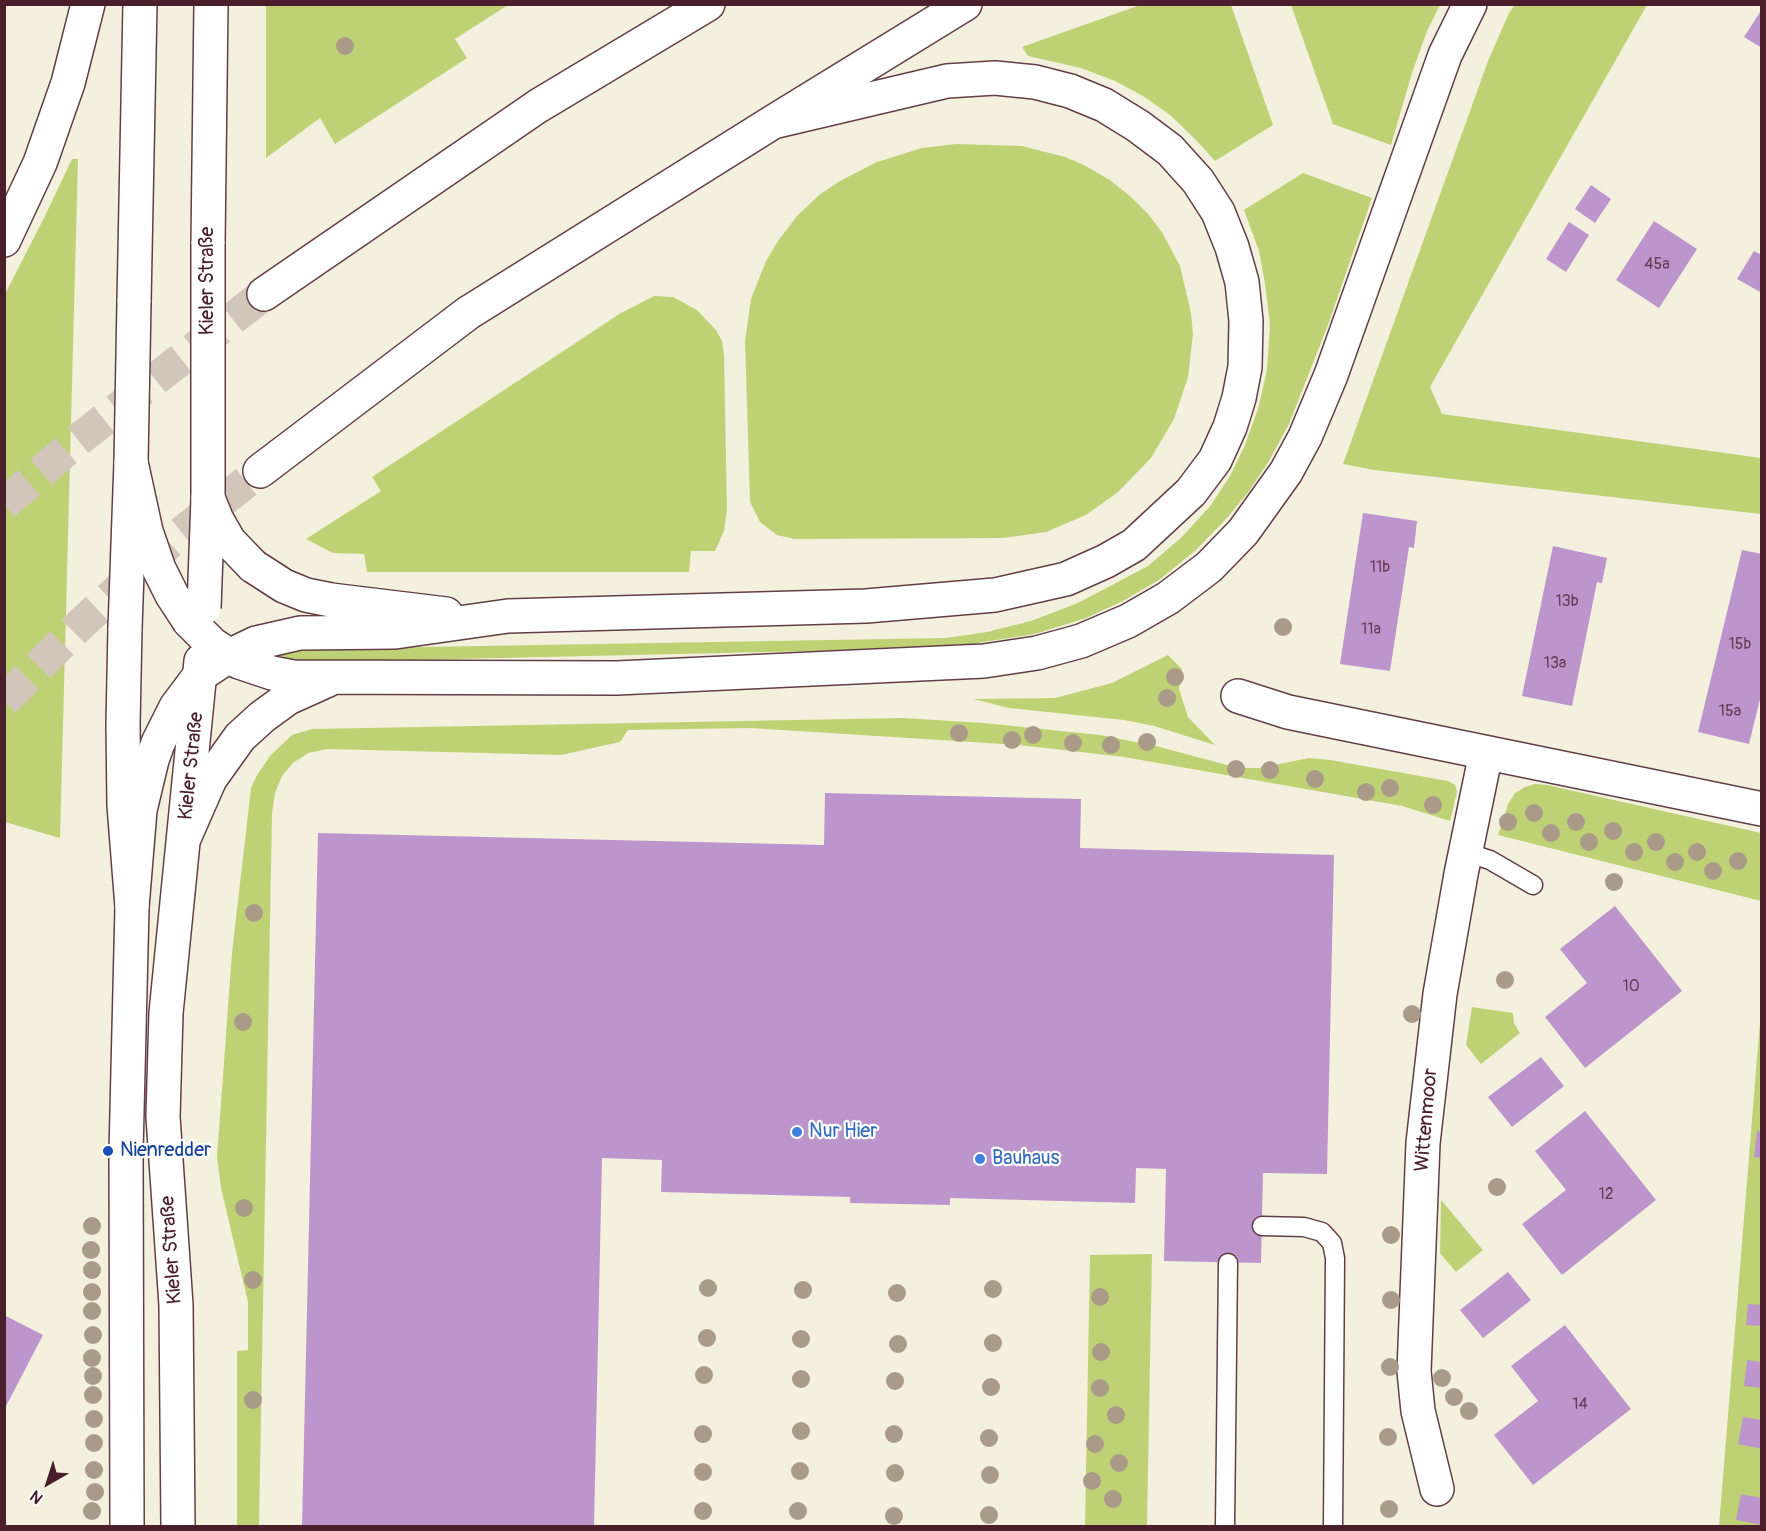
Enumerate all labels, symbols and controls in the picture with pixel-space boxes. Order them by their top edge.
street label: Kieler Straße [196,227,220,335]
house number: 45a [1644,255,1670,275]
house number: 11b [1370,558,1390,578]
house number: 13b [1555,592,1579,612]
house number: 11a [1361,620,1381,640]
house number: 15b [1729,635,1751,655]
house number: 13a [1544,654,1566,674]
house number: 15a [1719,702,1741,722]
street label: Kieler Straße [174,711,210,821]
house number: 10 [1622,977,1640,997]
street label: Wittenmoor [1411,1067,1443,1173]
place label: Nur Hier [809,1120,877,1144]
marker: Nur Hier [790,1125,804,1139]
place label: Nienredder [120,1139,211,1163]
marker: Nienredder [101,1144,115,1158]
place label: Bauhaus [992,1147,1060,1171]
marker: Bauhaus [973,1152,987,1166]
house number: 12 [1598,1185,1614,1205]
street label: Kieler Straße [156,1195,188,1305]
house number: 14 [1572,1395,1588,1415]
north arrow [18,1453,78,1513]
text: N [26,1486,47,1508]

